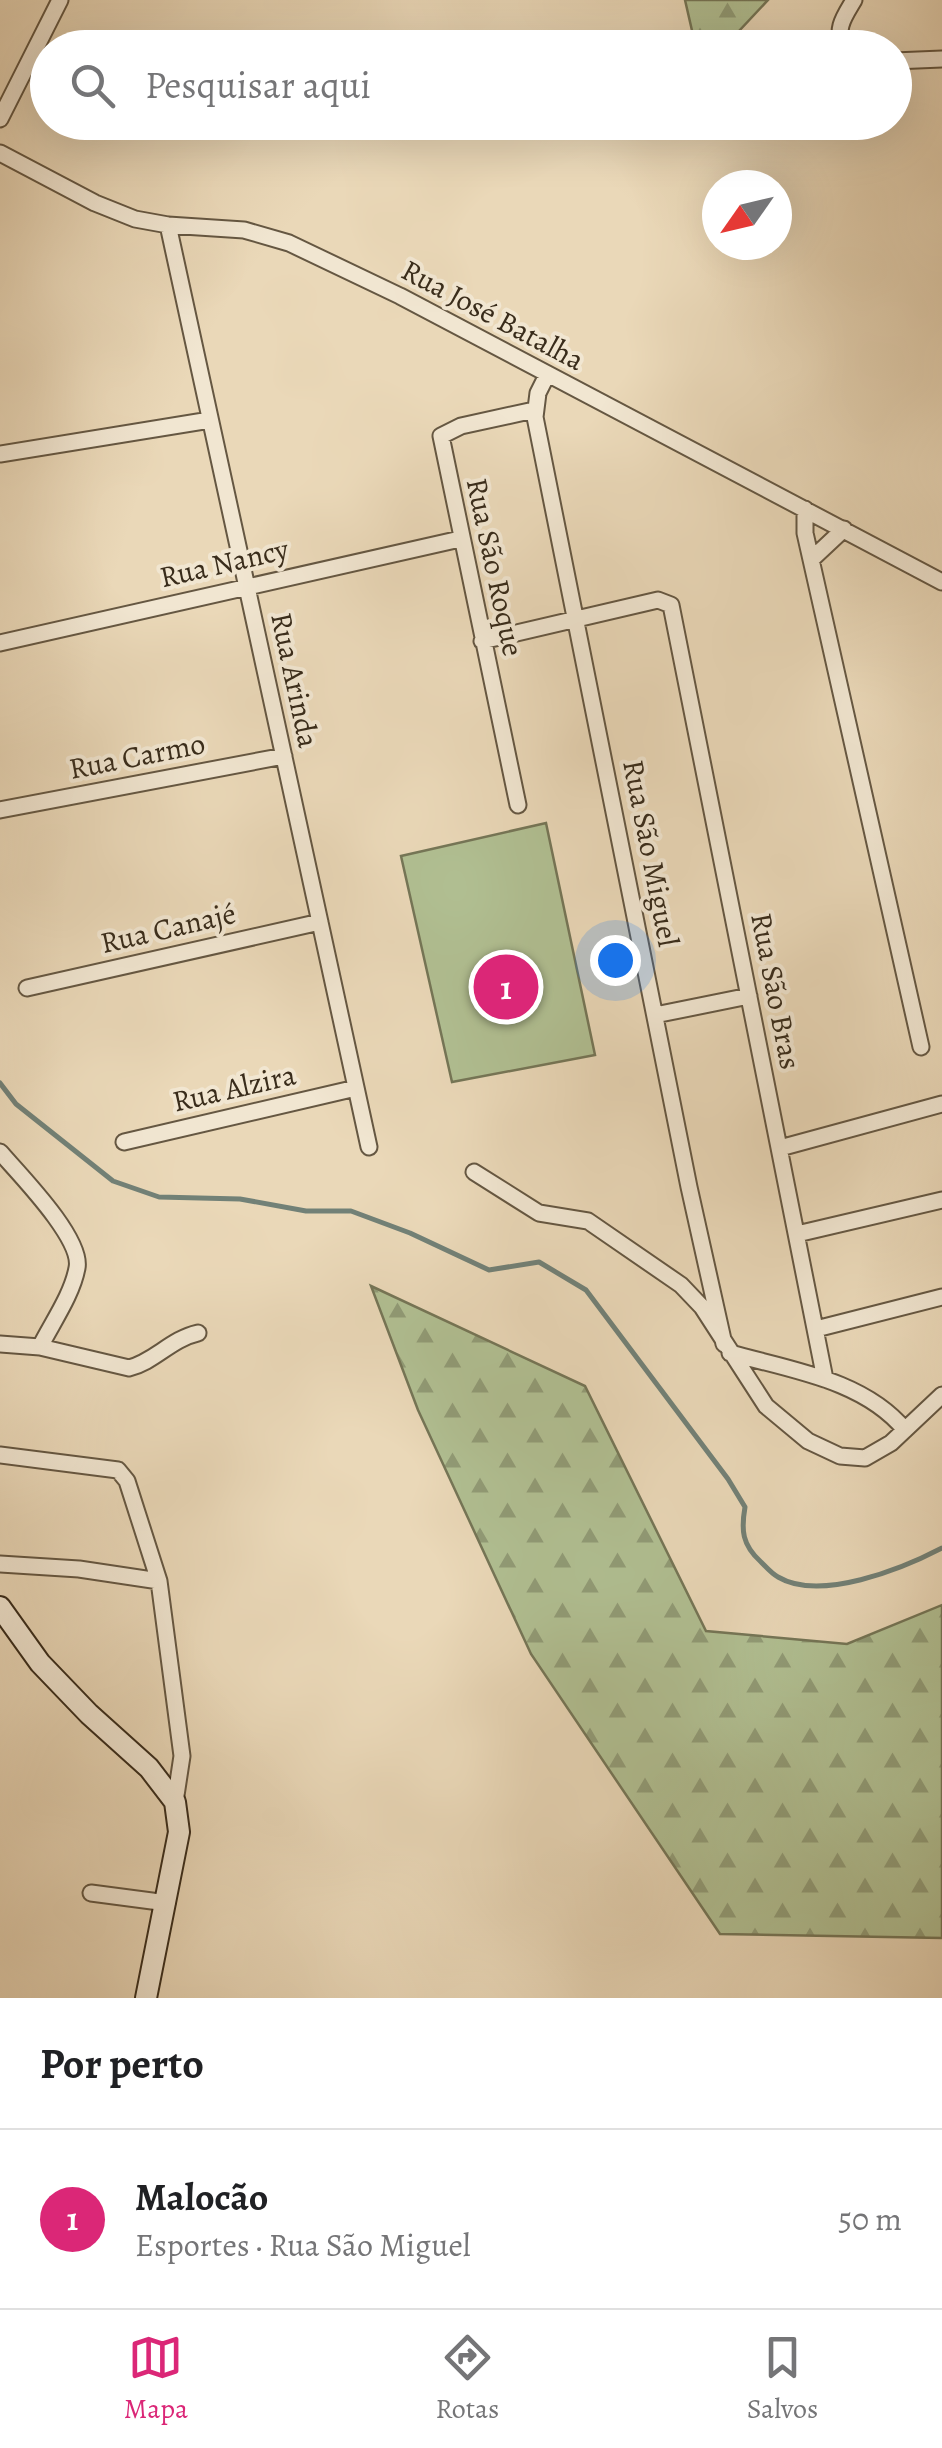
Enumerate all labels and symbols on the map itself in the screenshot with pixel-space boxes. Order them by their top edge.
north arrow [702,170,792,260]
street label: Rua José Batalha [395,250,591,380]
street label: Rua São Roque [457,474,533,660]
street label: Rua Nancy [156,529,293,597]
street label: Rua Arinda [261,609,329,751]
street label: Rua Carmo [66,723,208,789]
street label: Rua São Miguel [613,756,689,950]
street label: Rua Canajé [96,893,240,963]
street label: Rua São Bras [741,909,811,1073]
your location [590,935,641,986]
pin: 1 [474,950,538,1024]
street label: Rua Alzira [168,1054,300,1122]

